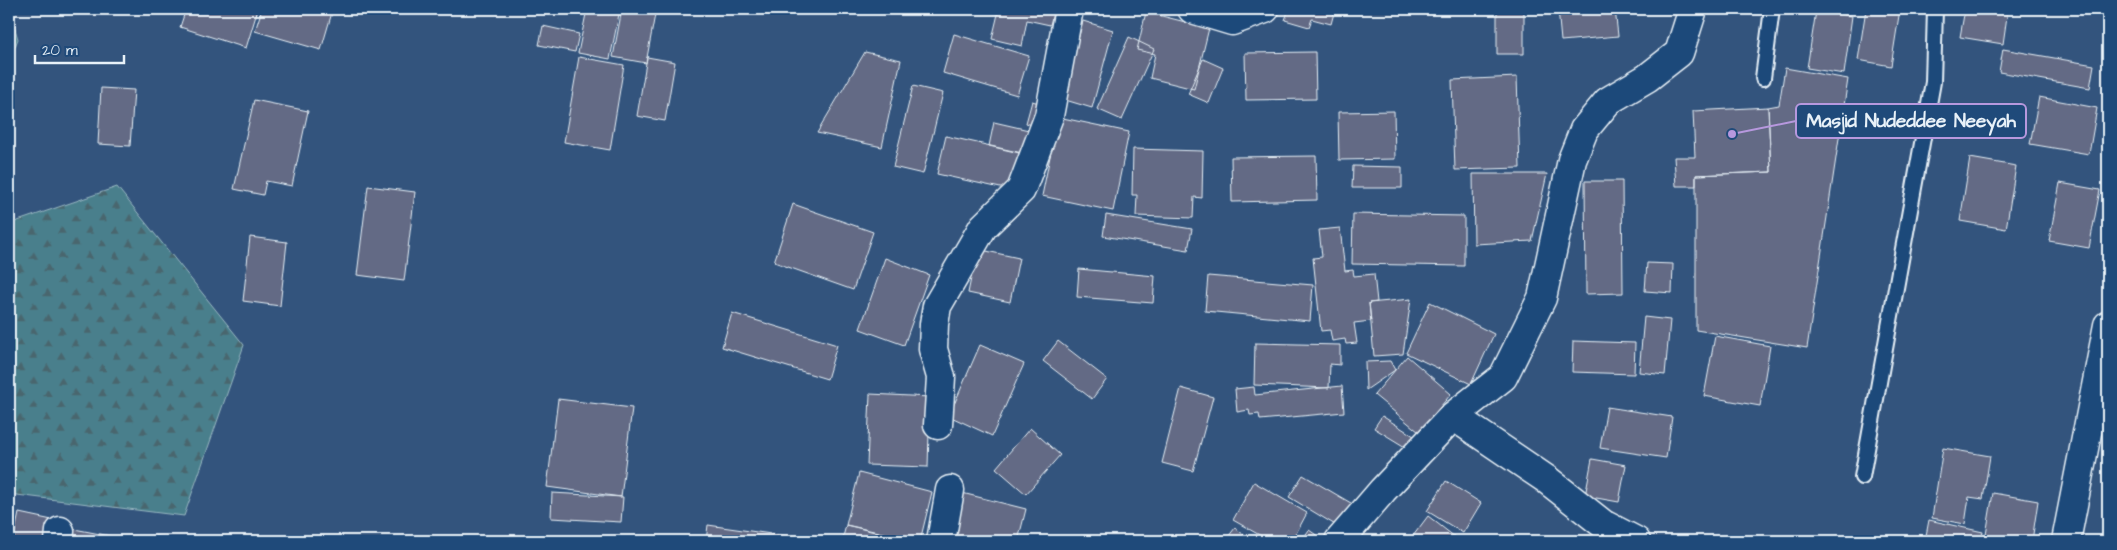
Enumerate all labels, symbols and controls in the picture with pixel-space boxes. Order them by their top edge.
scale bar [35,32,124,64]
text: 20 m [42,40,78,61]
callout: Masjid Nudeddee Neeyah [1796,104,2026,138]
text: Masjid Nudeddee Neeyah [1806,108,2016,136]

